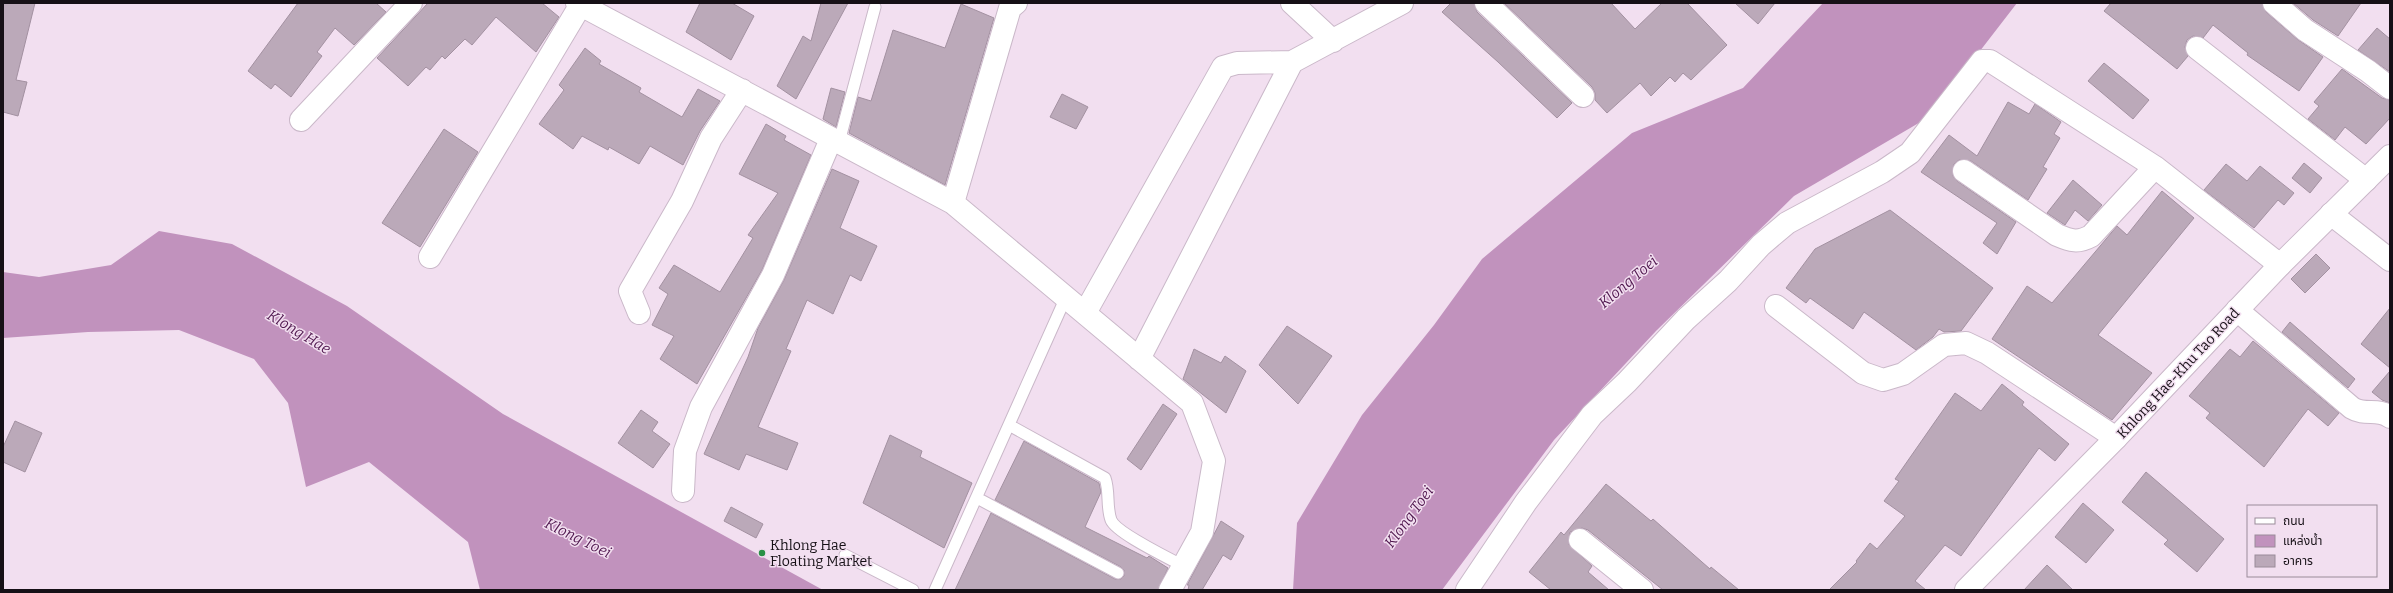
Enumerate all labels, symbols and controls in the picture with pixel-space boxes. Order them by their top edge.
water label: Klong Toei [1595,252,1661,312]
street label: Khlong Hae-Khu Tao Road [2114,305,2243,442]
water label: Klong Hae [264,306,334,358]
water label: Klong Toei [1381,483,1437,551]
legend [2247,505,2377,577]
water label: Klong Toei [542,514,614,562]
text: ถนน [2283,514,2305,528]
text: แหล่งน้ำ [2283,532,2322,548]
place label: Khlong Hae Floating Market [770,537,872,570]
marker: Khlong Hae Floating Market [757,548,767,558]
text: อาคาร [2283,554,2313,568]

